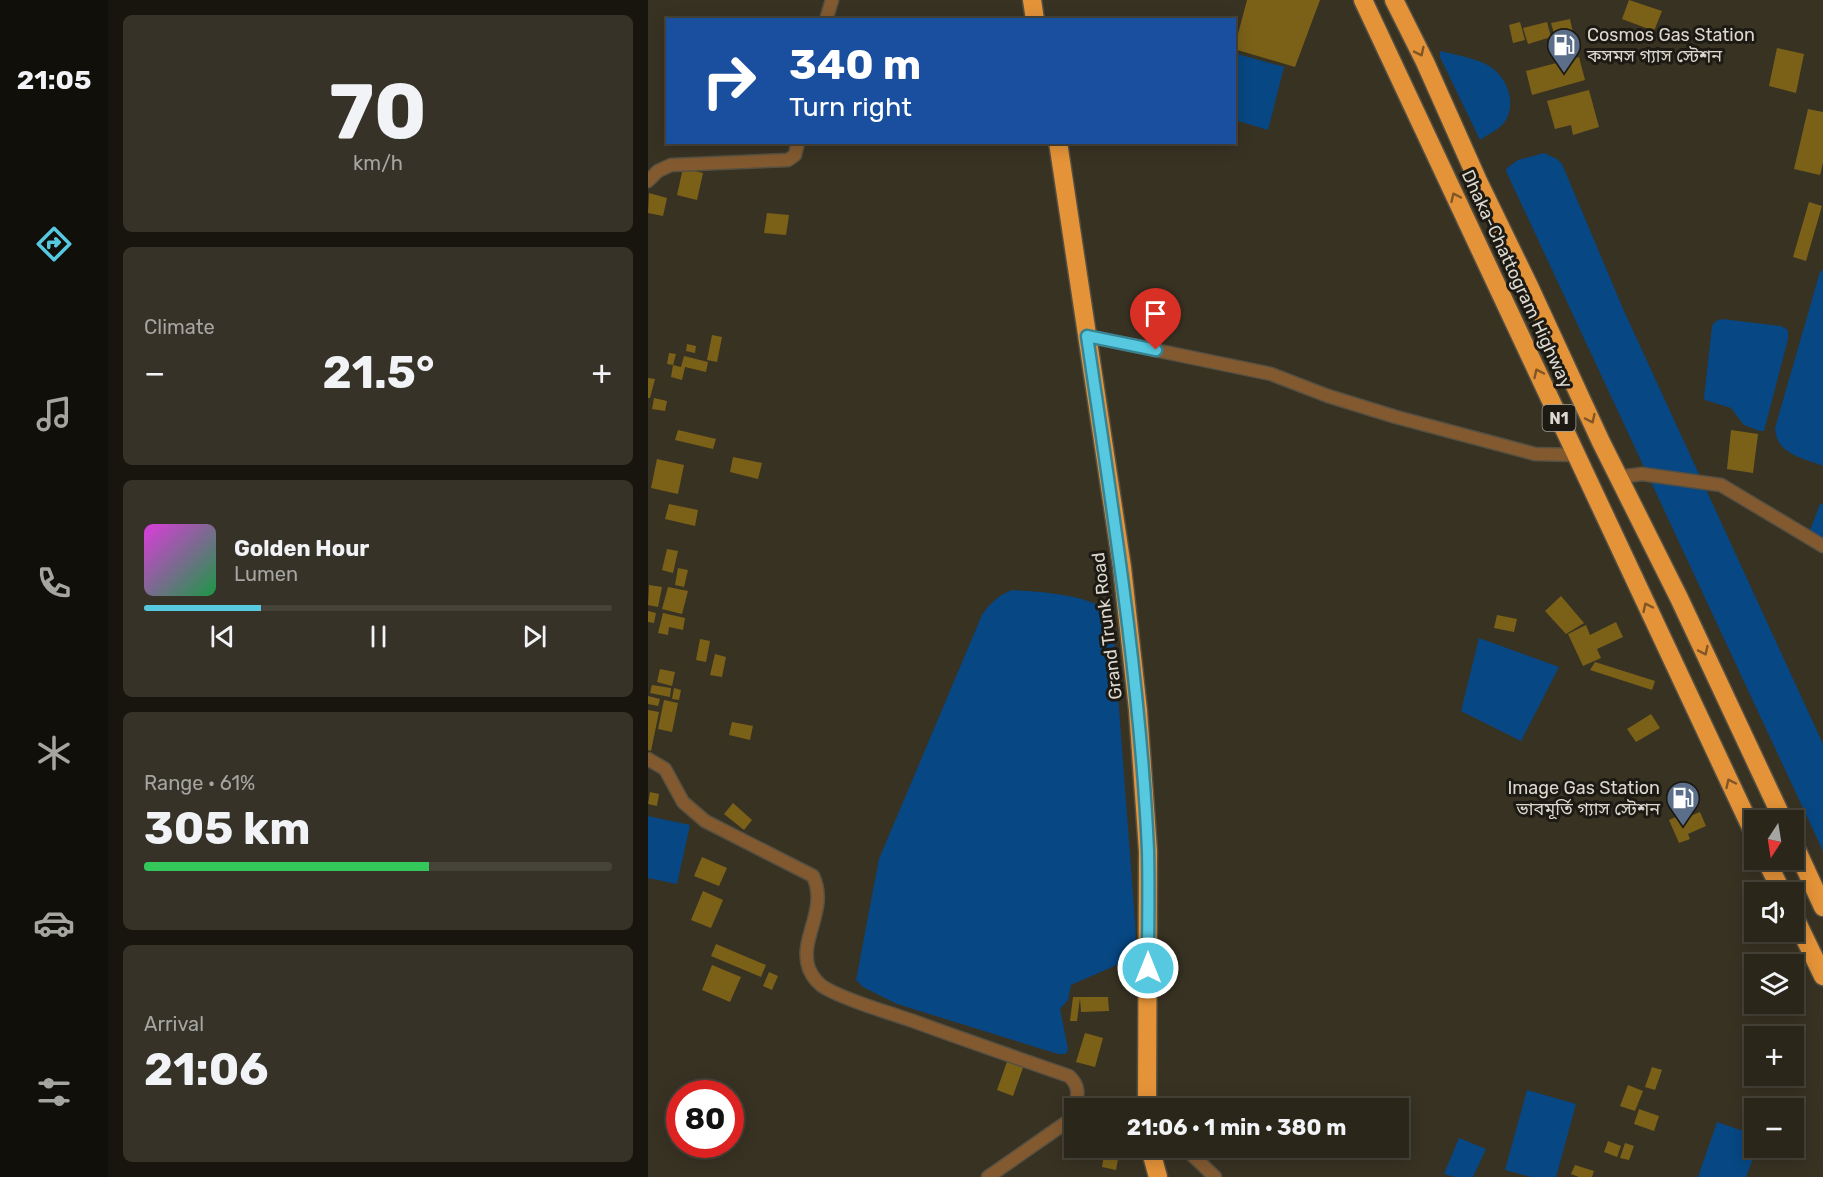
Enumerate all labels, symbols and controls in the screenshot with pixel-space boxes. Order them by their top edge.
place label: Cosmos Gas Station কসমস গ্যাস স্টেশন [1586,24,1755,67]
fuel station icon: Cosmos Gas Station কসমস গ্যাস স্টেশন [1546,27,1582,74]
text: 340 m [789,40,921,90]
icon: right [690,42,768,120]
one-way arrow [1413,46,1424,57]
text: 21:05 [17,64,91,96]
text: 70 [329,65,427,158]
text: Turn right [789,91,912,123]
text: km/h [353,151,403,175]
street label: Dhaka-Chattogram Highway [1457,166,1577,392]
one-way arrow [1451,192,1463,203]
icon: directions [33,223,75,265]
pin [1130,288,1181,350]
icon: arrive [1139,297,1172,330]
text: Climate [144,315,215,339]
text: 21.5° [322,346,434,399]
text: − [144,353,165,392]
text: + [591,353,612,392]
one-way arrow [1533,369,1545,380]
icon: music [33,393,75,435]
road number: N1 [1542,405,1576,431]
one-way arrow [1583,413,1595,424]
text: Golden Hour [234,535,369,562]
street label: Grand Trunk Road [1087,551,1127,701]
icon: phone [33,562,75,604]
text: Lumen [234,562,298,586]
one-way arrow [1643,602,1655,613]
icon: previous [206,620,239,653]
icon: pause [362,620,395,653]
icon: next [518,620,551,653]
one-way arrow [1696,645,1708,656]
icon: climate [33,732,75,774]
text: Range · 61% [144,771,255,795]
place label: Image Gas Station ভাবমূর্তি গ্যাস স্টেশন [1507,777,1661,820]
one-way arrow [1726,779,1738,790]
fuel station icon: Image Gas Station ভাবমূর্তি গ্যাস স্টেশন [1665,780,1701,827]
text: 305 km [144,802,310,855]
north arrow [1744,810,1804,870]
map controls [1744,810,1804,1158]
button: sound [1744,882,1804,942]
icon: car [33,902,75,944]
position arrow [1116,936,1180,1000]
button: layers [1744,954,1804,1014]
text: Arrival [144,1012,204,1036]
button: + [1744,1026,1804,1086]
text: 21:06 [144,1043,269,1096]
icon: filters [33,1071,75,1113]
speed limit sign: 80 [666,1080,744,1158]
button: − [1744,1098,1804,1158]
text: 21:06 · 1 min · 380 m [1127,1114,1346,1141]

